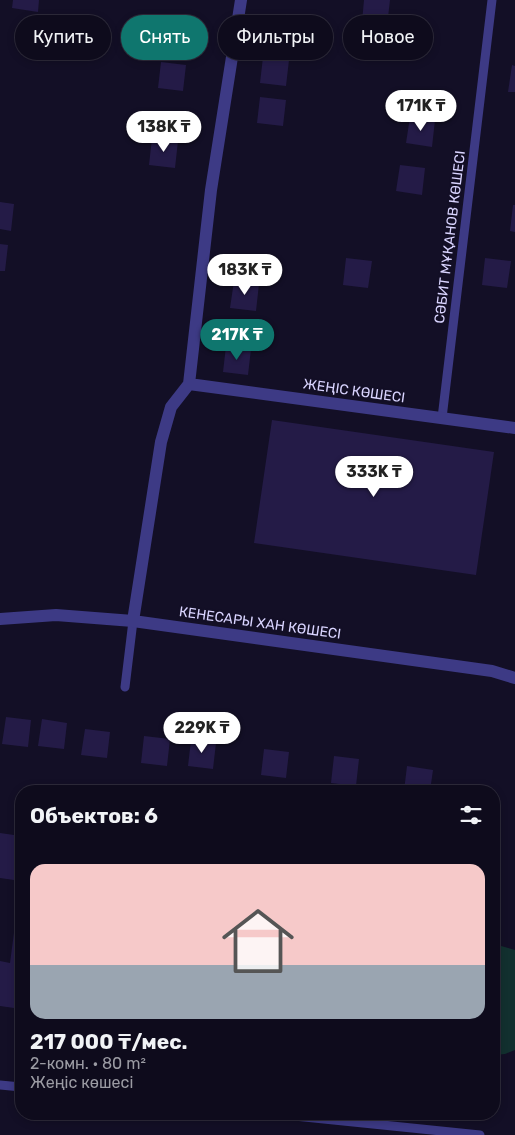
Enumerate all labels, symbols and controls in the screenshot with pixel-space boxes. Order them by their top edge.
chip: Купить [15,15,111,60]
chip: Снять [121,15,208,60]
chip: Фильтры [218,15,333,60]
chip: Новое [343,15,433,60]
pin: 171K ₸ [380,90,462,132]
text: 171K ₸ [396,96,446,115]
pin: 138K ₸ [123,110,205,153]
text: 138K ₸ [137,117,191,136]
street label: СӘБИТ МҰҚАНОВ КӨШЕСІ [431,150,469,324]
pin: 183K ₸ [204,254,286,296]
text: 183K ₸ [218,260,272,279]
pin: 217K ₸ [196,318,278,361]
text: 217K ₸ [211,325,263,344]
street label: ЖЕҢІС КӨШЕСІ [302,375,406,407]
pin: 333K ₸ [333,456,415,498]
text: 333K ₸ [346,462,402,481]
street label: КЕНЕСАРЫ ХАН КӨШЕСІ [178,603,342,643]
pin: 229K ₸ [161,712,243,754]
text: 229K ₸ [174,718,230,737]
icon: filters [457,801,485,829]
text: Объектов: 6 [30,803,158,828]
icon: home [213,896,303,986]
text: 217 000 ₸/мес. [30,1029,188,1054]
text: 2-комн. · 80 m² [30,1054,146,1073]
text: Жеңіс көшесі [30,1073,133,1092]

